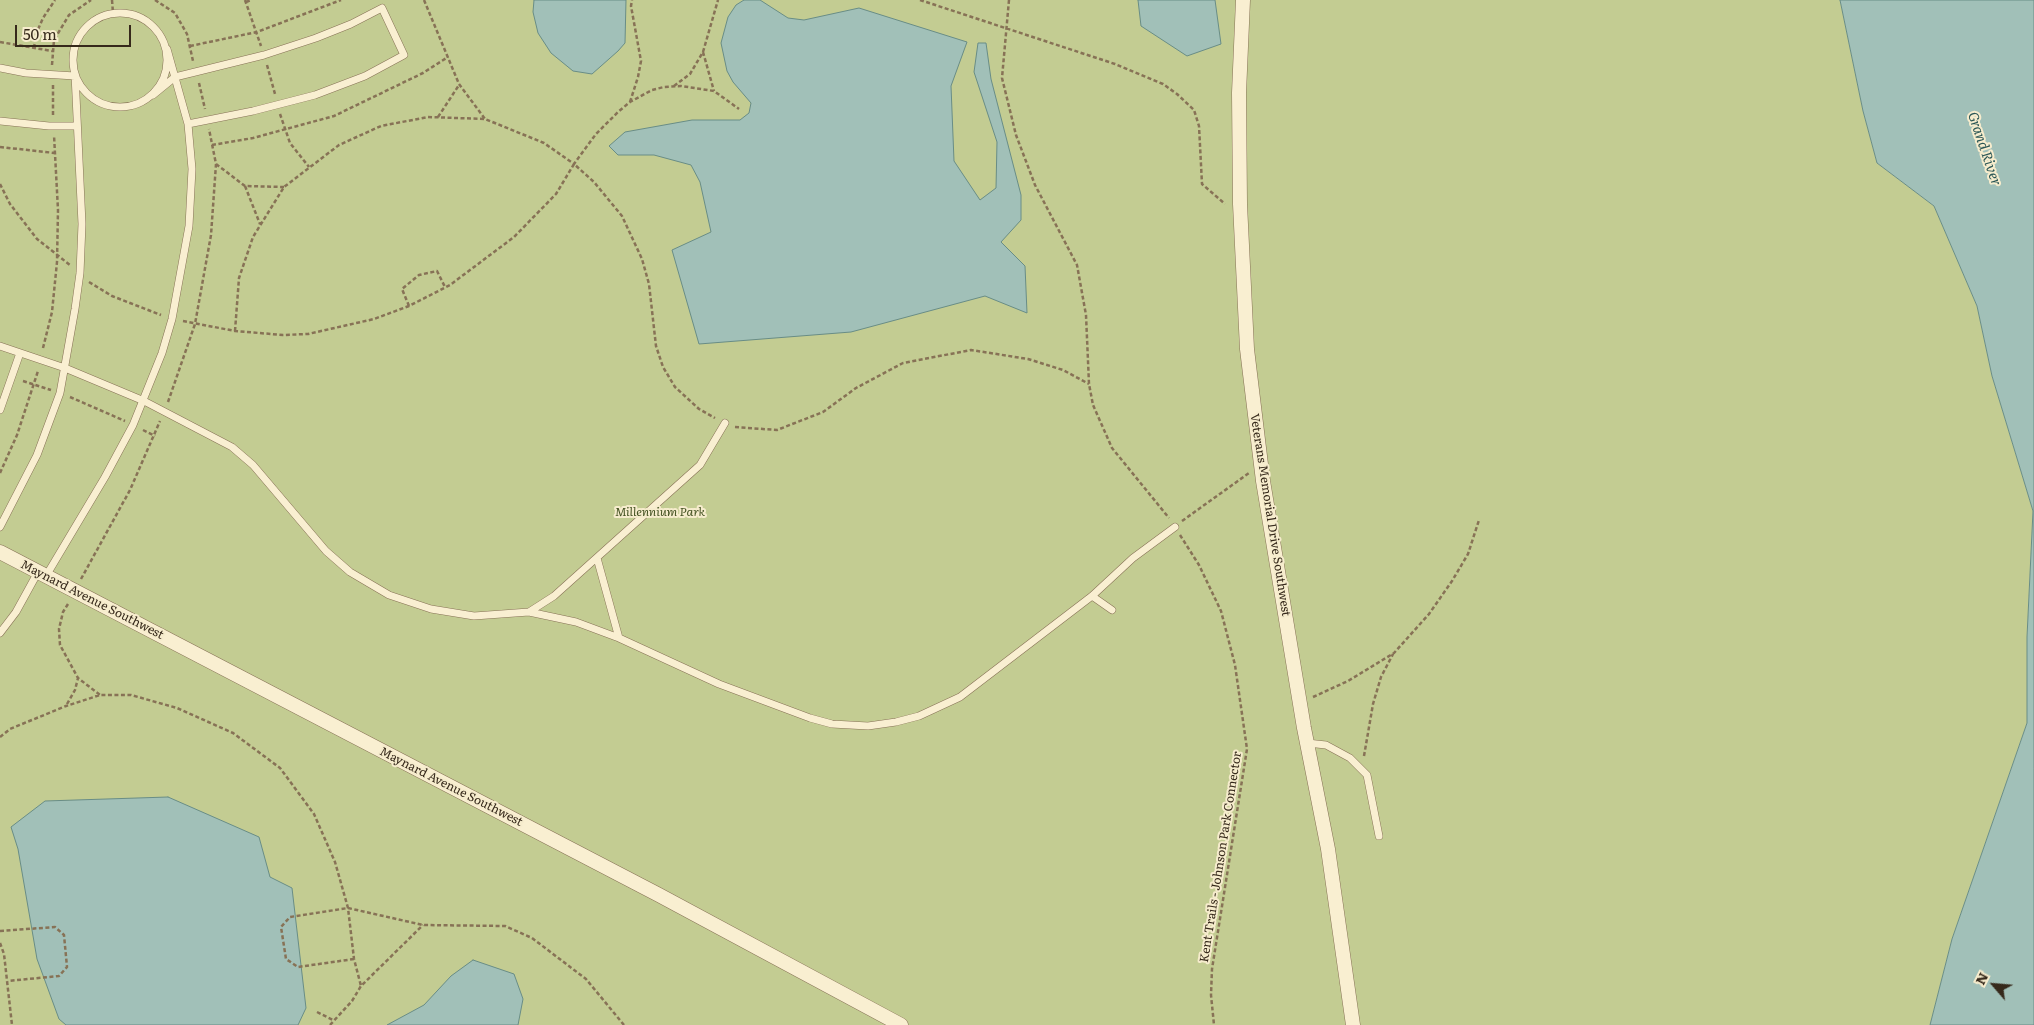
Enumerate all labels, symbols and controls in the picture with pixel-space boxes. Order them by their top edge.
scale bar [18,15,134,47]
text: 50 m [23,22,57,45]
water label: Grand River [1964,110,2004,188]
street label: Veterans Memorial Drive Southwest [1247,413,1293,617]
park label: Millennium Park [615,505,705,519]
street label: Maynard Avenue Southwest [18,558,166,642]
street label: Maynard Avenue Southwest [377,745,525,829]
street label: Kent Trails - Johnson Park Connector [1197,750,1245,964]
north arrow [1969,960,2019,1010]
text: N [1969,968,1992,988]

